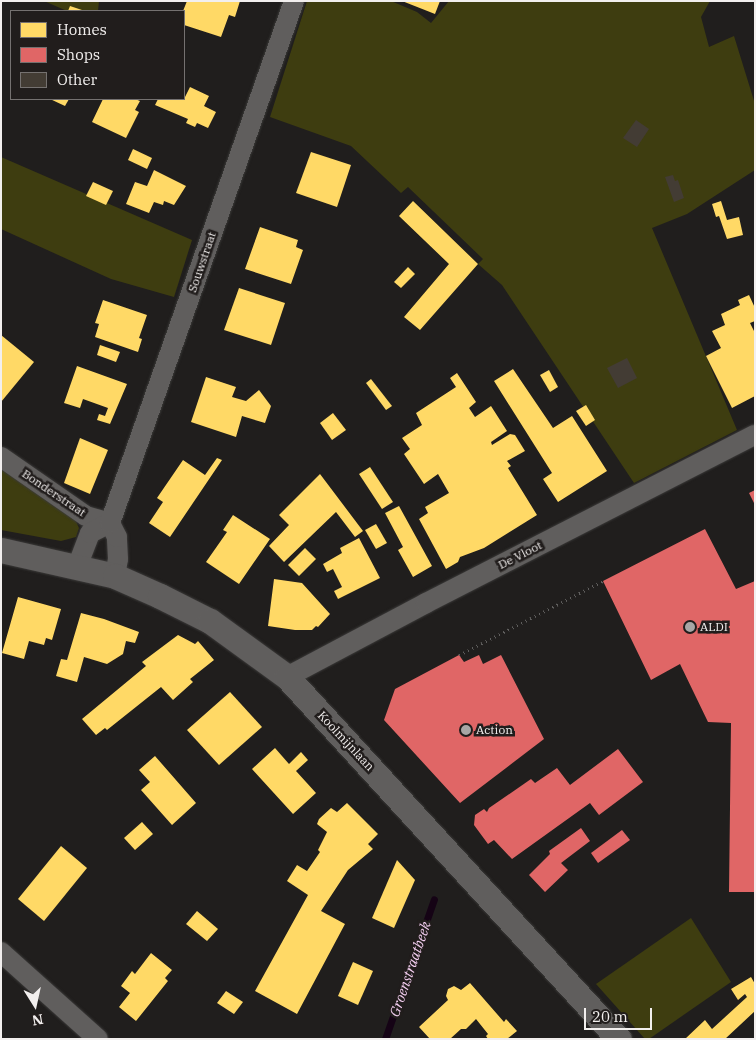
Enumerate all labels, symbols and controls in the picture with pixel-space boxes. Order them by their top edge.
legend [10,10,185,100]
text: Homes [57,20,107,39]
text: Shops [57,45,100,64]
text: Other [57,70,97,89]
street label: Souwstraat [185,230,219,294]
street label: Bonderstraat [19,466,89,520]
street label: De Vloot [496,538,544,572]
place label: ALDI [700,620,728,634]
marker: ALDI [684,621,696,633]
street label: Koolmijnlaan [315,708,377,774]
place label: Action [476,723,513,737]
marker: Action [460,724,472,736]
water label: Groenstraatbeek [386,919,434,1019]
north arrow [10,980,60,1030]
scale bar [586,998,654,1030]
text: 20 m [592,1007,628,1026]
text: N [31,1010,45,1030]

